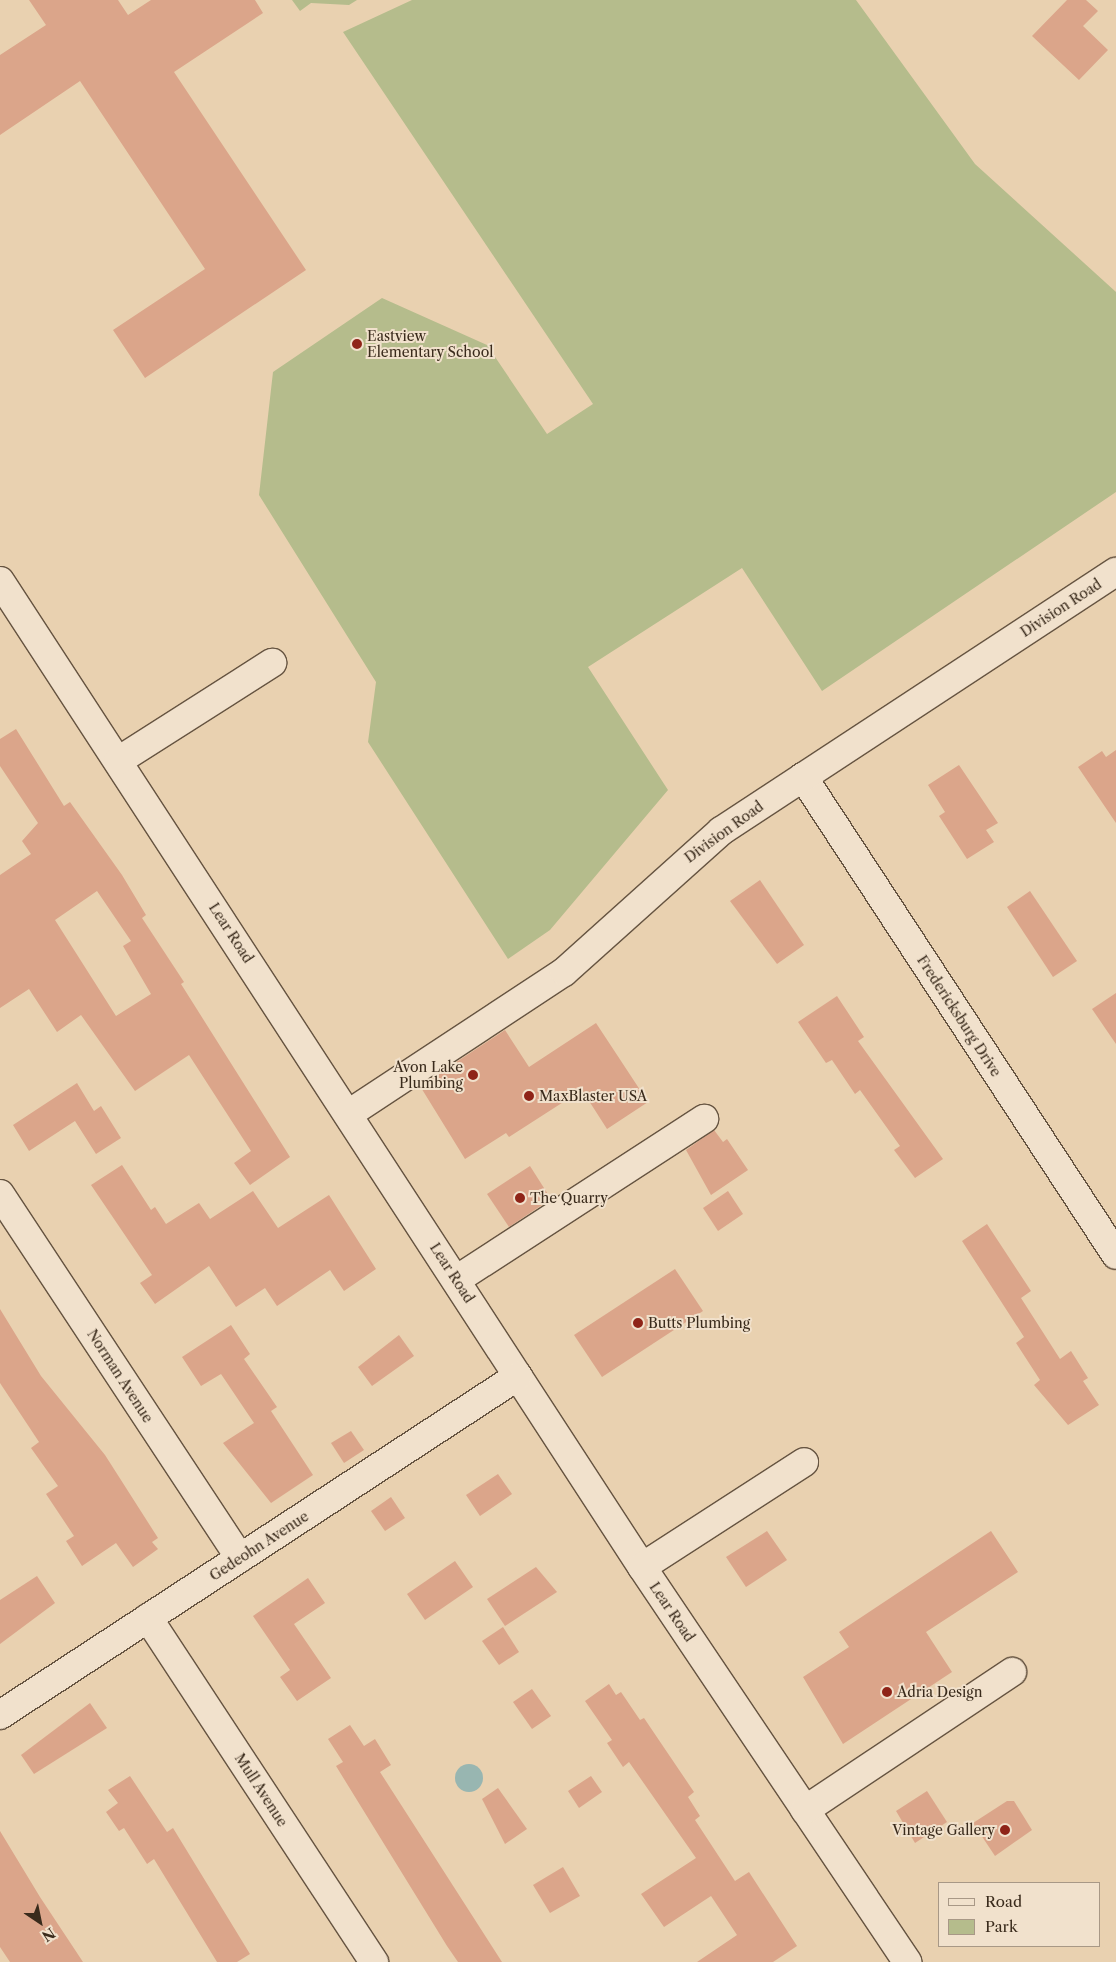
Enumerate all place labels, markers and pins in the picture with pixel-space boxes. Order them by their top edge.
place label: Eastview Elementary School [367,328,494,361]
marker: Eastview Elementary School [351,338,363,350]
place label: Avon Lake Plumbing [393,1059,463,1092]
marker: Avon Lake Plumbing [467,1069,479,1081]
place label: MaxBlaster USA [539,1088,647,1104]
marker: MaxBlaster USA [523,1090,535,1102]
place label: The Quarry [530,1190,608,1206]
marker: The Quarry [514,1192,526,1204]
place label: Butts Plumbing [648,1315,750,1331]
marker: Butts Plumbing [632,1317,644,1329]
place label: Adria Design [897,1684,983,1700]
marker: Adria Design [881,1686,893,1698]
place label: Vintage Gallery [892,1822,995,1838]
marker: Vintage Gallery [999,1824,1011,1836]

